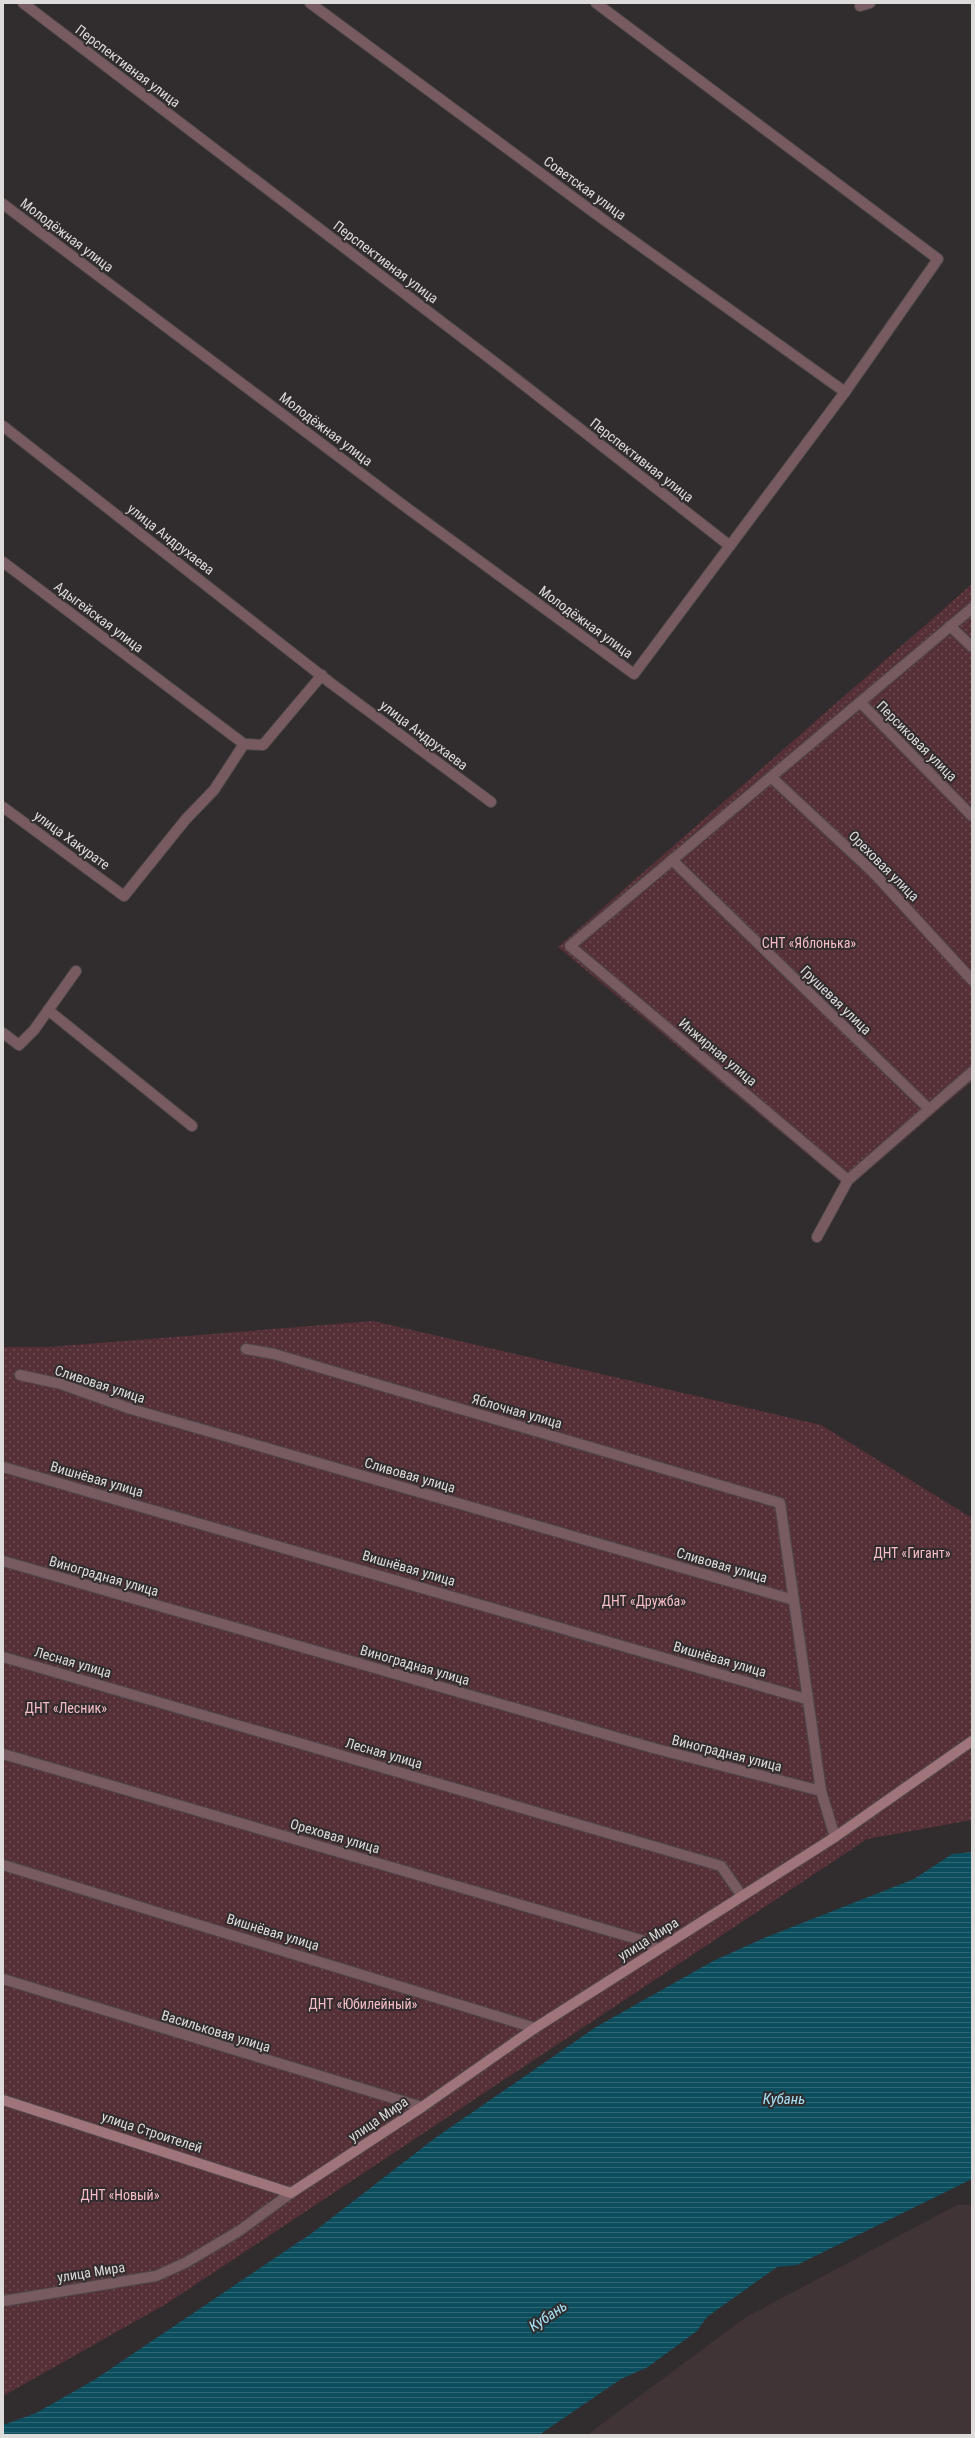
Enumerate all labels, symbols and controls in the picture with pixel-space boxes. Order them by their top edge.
street label: Перспективная улица [73,21,183,111]
street label: Советская улица [541,153,629,223]
street label: Молодёжная улица [17,195,117,275]
street label: Перспективная улица [331,217,441,307]
street label: Молодёжная улица [276,389,376,469]
street label: Перспективная улица [587,415,697,505]
street label: улица Андрухаева [124,500,218,578]
street label: Адыгейская улица [51,578,147,656]
street label: Молодёжная улица [536,583,636,661]
street label: улица Андрухаева [377,697,471,773]
street label: Персиковая улица [874,698,960,784]
street label: улица Хакурате [31,807,113,873]
street label: Ореховая улица [846,828,922,904]
park label: СНТ «Яблонька» [762,935,856,951]
street label: Грушевая улица [797,962,875,1038]
street label: Инжирная улица [676,1015,760,1089]
street label: Сливовая улица [53,1362,147,1406]
street label: Яблочная улица [470,1390,564,1432]
street label: Сливовая улица [363,1454,457,1496]
street label: Вишнёвая улица [49,1458,145,1500]
street label: Сливовая улица [675,1544,769,1586]
park label: ДНТ «Гигант» [873,1545,951,1561]
street label: Вишнёвая улица [361,1547,457,1589]
street label: Виноградная улица [48,1553,160,1599]
park label: ДНТ «Дружба» [602,1593,686,1609]
street label: Вишнёвая улица [672,1638,768,1680]
street label: Виноградная улица [359,1642,471,1688]
street label: Лесная улица [33,1643,113,1681]
park label: ДНТ «Лесник» [25,1700,107,1716]
street label: Виноградная улица [670,1732,784,1774]
street label: Лесная улица [344,1734,424,1772]
street label: Ореховая улица [288,1816,382,1856]
street label: Вишнёвая улица [225,1910,321,1954]
street label: улица Мира [615,1914,681,1964]
park label: ДНТ «Юбилейный» [309,1996,418,2012]
street label: Васильковая улица [160,2007,272,2055]
water label: Кубань [763,2090,805,2108]
street label: улица Мира [345,2093,411,2145]
street label: улица Строителей [100,2108,204,2156]
park label: ДНТ «Новый» [80,2187,160,2203]
street label: улица Мира [56,2259,126,2285]
water label: Кубань [525,2297,571,2335]

